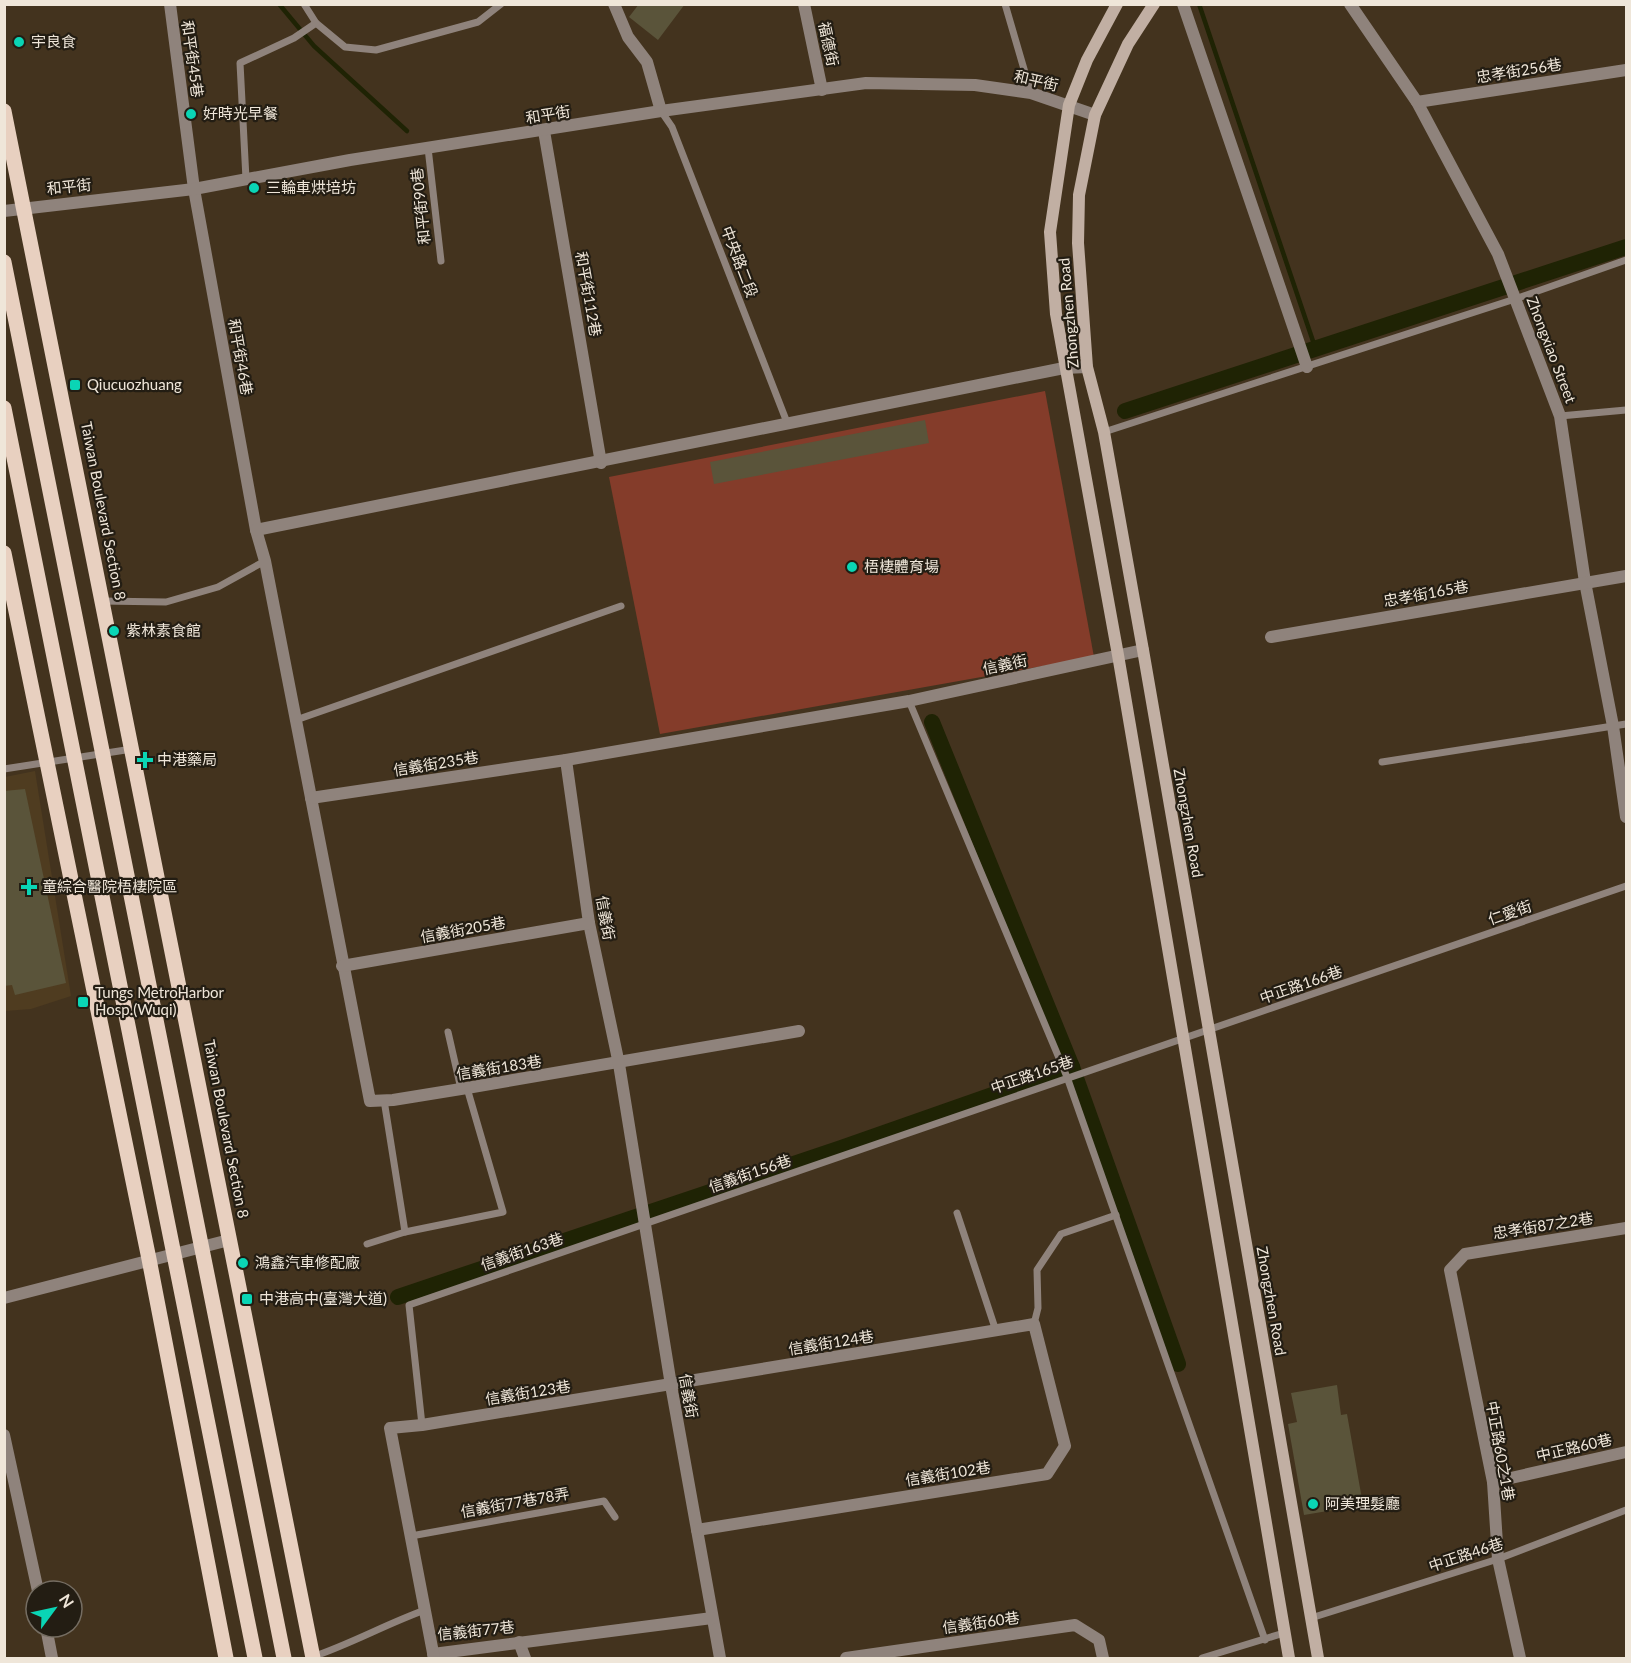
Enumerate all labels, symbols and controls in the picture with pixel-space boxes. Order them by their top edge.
street label: 和平街45巷 [179,19,207,98]
street label: 福德街 [815,20,842,68]
place label: 宇良食 [31,32,76,50]
marker: 宇良食 [12,35,26,49]
street label: 忠孝街256巷 [1475,54,1563,86]
street label: 和平街 [1012,66,1060,94]
street label: 和平街 [524,102,571,126]
place label: 好時光早餐 [203,104,278,122]
marker: 好時光早餐 [184,107,198,121]
street label: 和平街90巷 [407,167,433,246]
street label: 和平街 [46,175,92,197]
place label: 三輪車烘培坊 [266,178,356,196]
marker: 三輪車烘培坊 [247,181,261,195]
street label: 中央路二段 [718,223,762,300]
street label: 和平街112巷 [573,250,605,338]
street label: Zhongzhen Road [1054,257,1082,369]
street label: Zhongxiao Street [1523,294,1581,406]
street label: 和平街46巷 [225,317,257,397]
place label: Qiucuozhuang [87,375,182,393]
marker: Qiucuozhuang [68,378,82,392]
street label: Taiwan Boulevard Section 8 [78,420,130,602]
place label: 梧棲體育場 [864,557,939,575]
marker: 梧棲體育場 [845,560,859,574]
street label: 忠孝街165巷 [1382,577,1470,609]
place label: 紫林素食館 [126,621,201,639]
marker: 紫林素食館 [107,624,121,638]
street label: 信義街 [981,651,1029,678]
street label: 信義街235巷 [392,747,480,779]
place label: 中港藥局 [157,750,217,768]
marker: 中港藥局 [138,753,152,767]
street label: Zhongzhen Road [1171,767,1207,879]
place label: 童綜合醫院梧棲院區 [42,877,177,895]
marker: 童綜合醫院梧棲院區 [20,878,38,896]
street label: 信義街 [593,894,619,942]
street label: 仁愛街 [1485,896,1534,928]
street label: 信義街205巷 [419,913,507,945]
street label: 中正路166巷 [1257,962,1344,1007]
place label: Tungs MetroHarbor Hosp.(Wuqi) [95,983,225,1018]
marker: Tungs MetroHarbor Hosp.(Wuqi) [76,995,90,1009]
street label: Taiwan Boulevard Section 8 [201,1038,253,1220]
street label: 信義街183巷 [455,1051,543,1083]
street label: 中正路165巷 [988,1052,1075,1097]
street label: 信義街156巷 [706,1151,793,1196]
street label: 忠孝街87之2巷 [1492,1208,1594,1242]
street label: 信義街163巷 [478,1229,565,1274]
street label: Zhongzhen Road [1254,1245,1290,1357]
place label: 鴻鑫汽車修配廠 [255,1253,360,1271]
marker: 鴻鑫汽車修配廠 [236,1256,250,1270]
place label: 中港高中(臺灣大道) [259,1289,387,1307]
marker: 中港高中(臺灣大道) [240,1292,254,1306]
street label: 信義街124巷 [787,1326,875,1358]
street label: 信義街 [676,1372,702,1420]
street label: 信義街123巷 [484,1376,572,1408]
street label: 中正路60之1巷 [1483,1399,1519,1502]
street label: 中正路60巷 [1534,1430,1614,1465]
street label: 信義街102巷 [904,1457,992,1489]
street label: 信義街77巷78弄 [459,1484,570,1520]
place label: 阿美理髮廳 [1325,1494,1400,1512]
marker: 阿美理髮廳 [1306,1497,1320,1511]
street label: 中正路46巷 [1426,1534,1505,1575]
north arrow [24,1579,84,1639]
text: N [56,1590,78,1611]
street label: 信義街60巷 [941,1608,1020,1636]
street label: 信義街77巷 [436,1617,515,1643]

